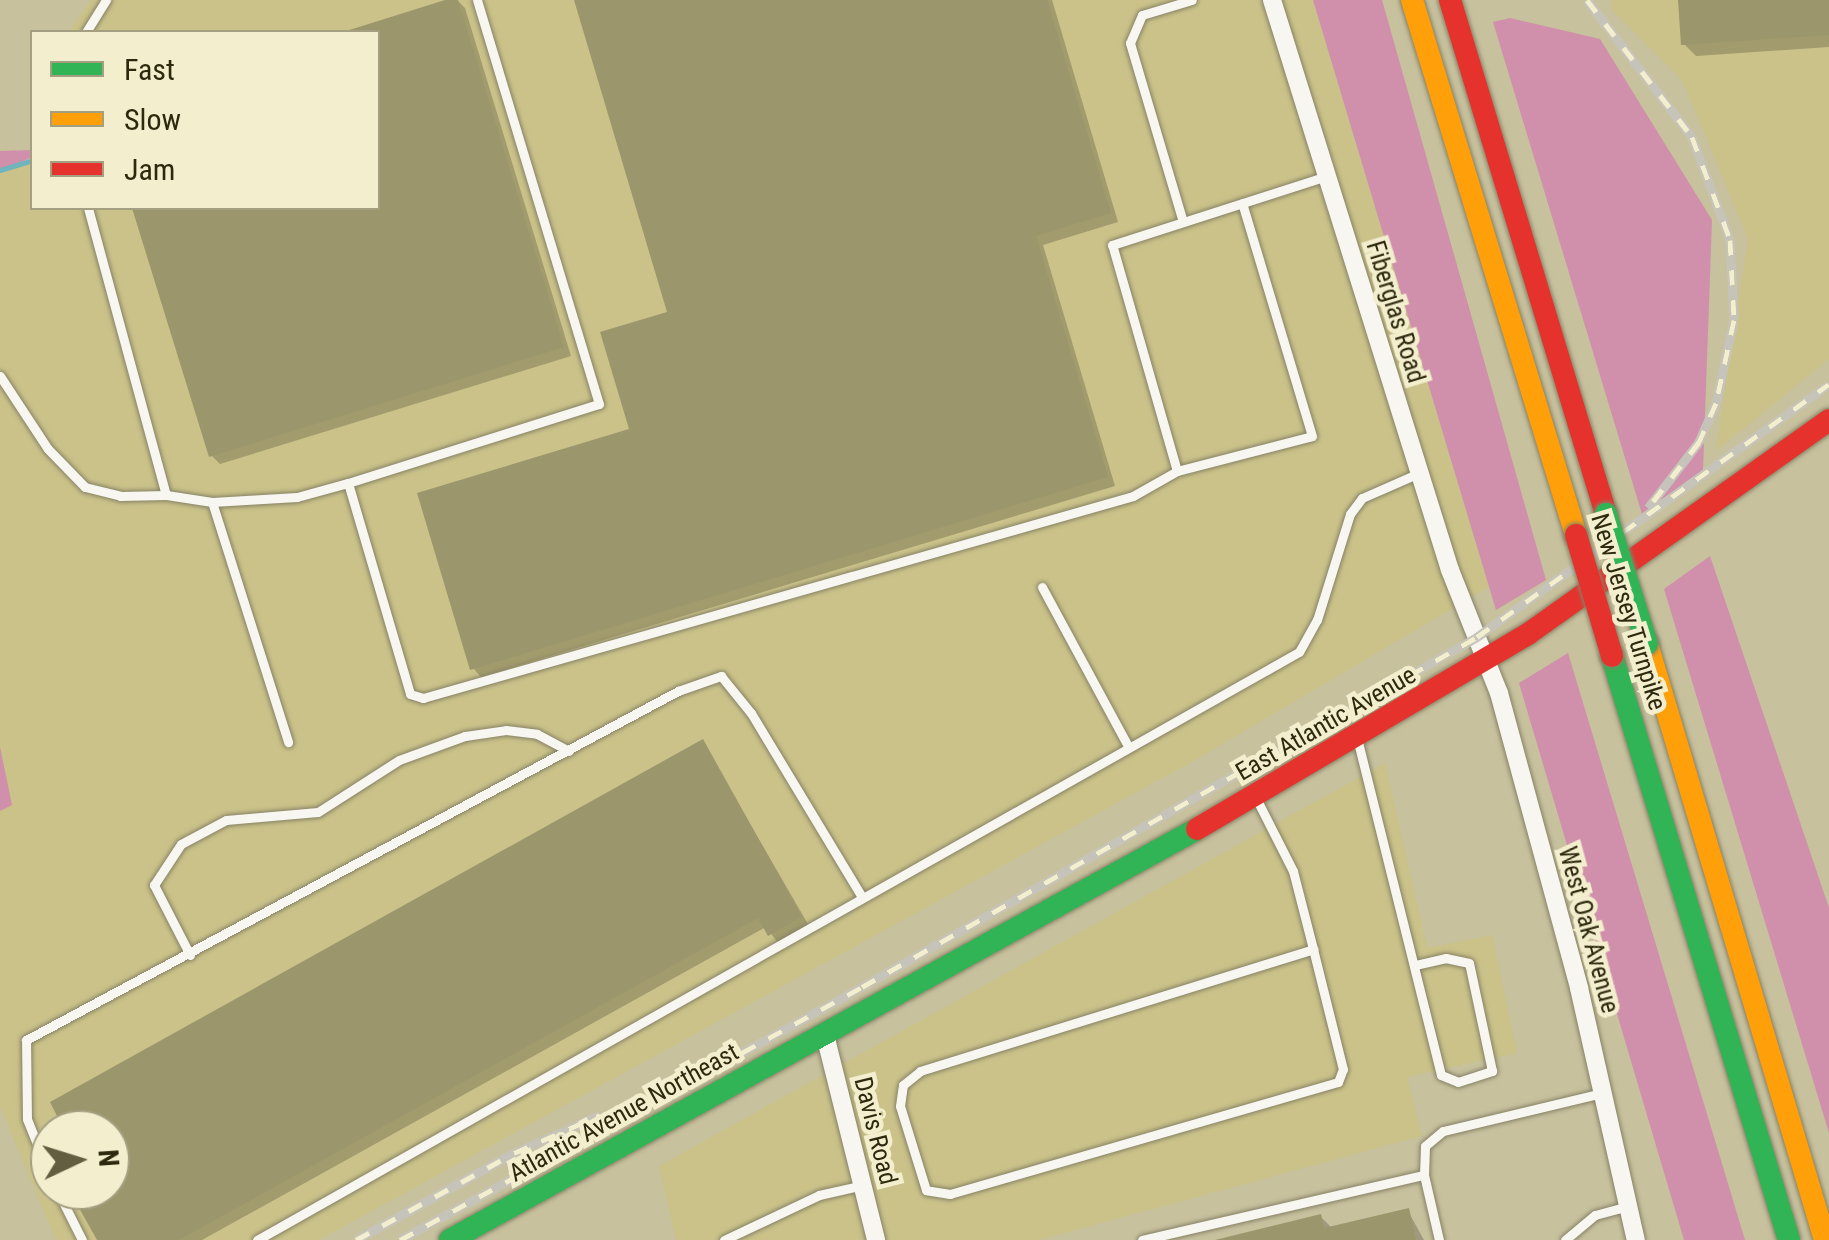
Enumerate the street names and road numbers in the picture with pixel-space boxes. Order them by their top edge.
street label: Fiberglas Road [1359,238,1431,386]
street label: New Jersey Turnpike [1584,510,1672,714]
street label: East Atlantic Avenue [1231,660,1421,788]
street label: West Oak Avenue [1551,844,1625,1016]
street label: Atlantic Avenue Northeast [504,1037,744,1189]
street label: Davis Road [847,1074,903,1188]

